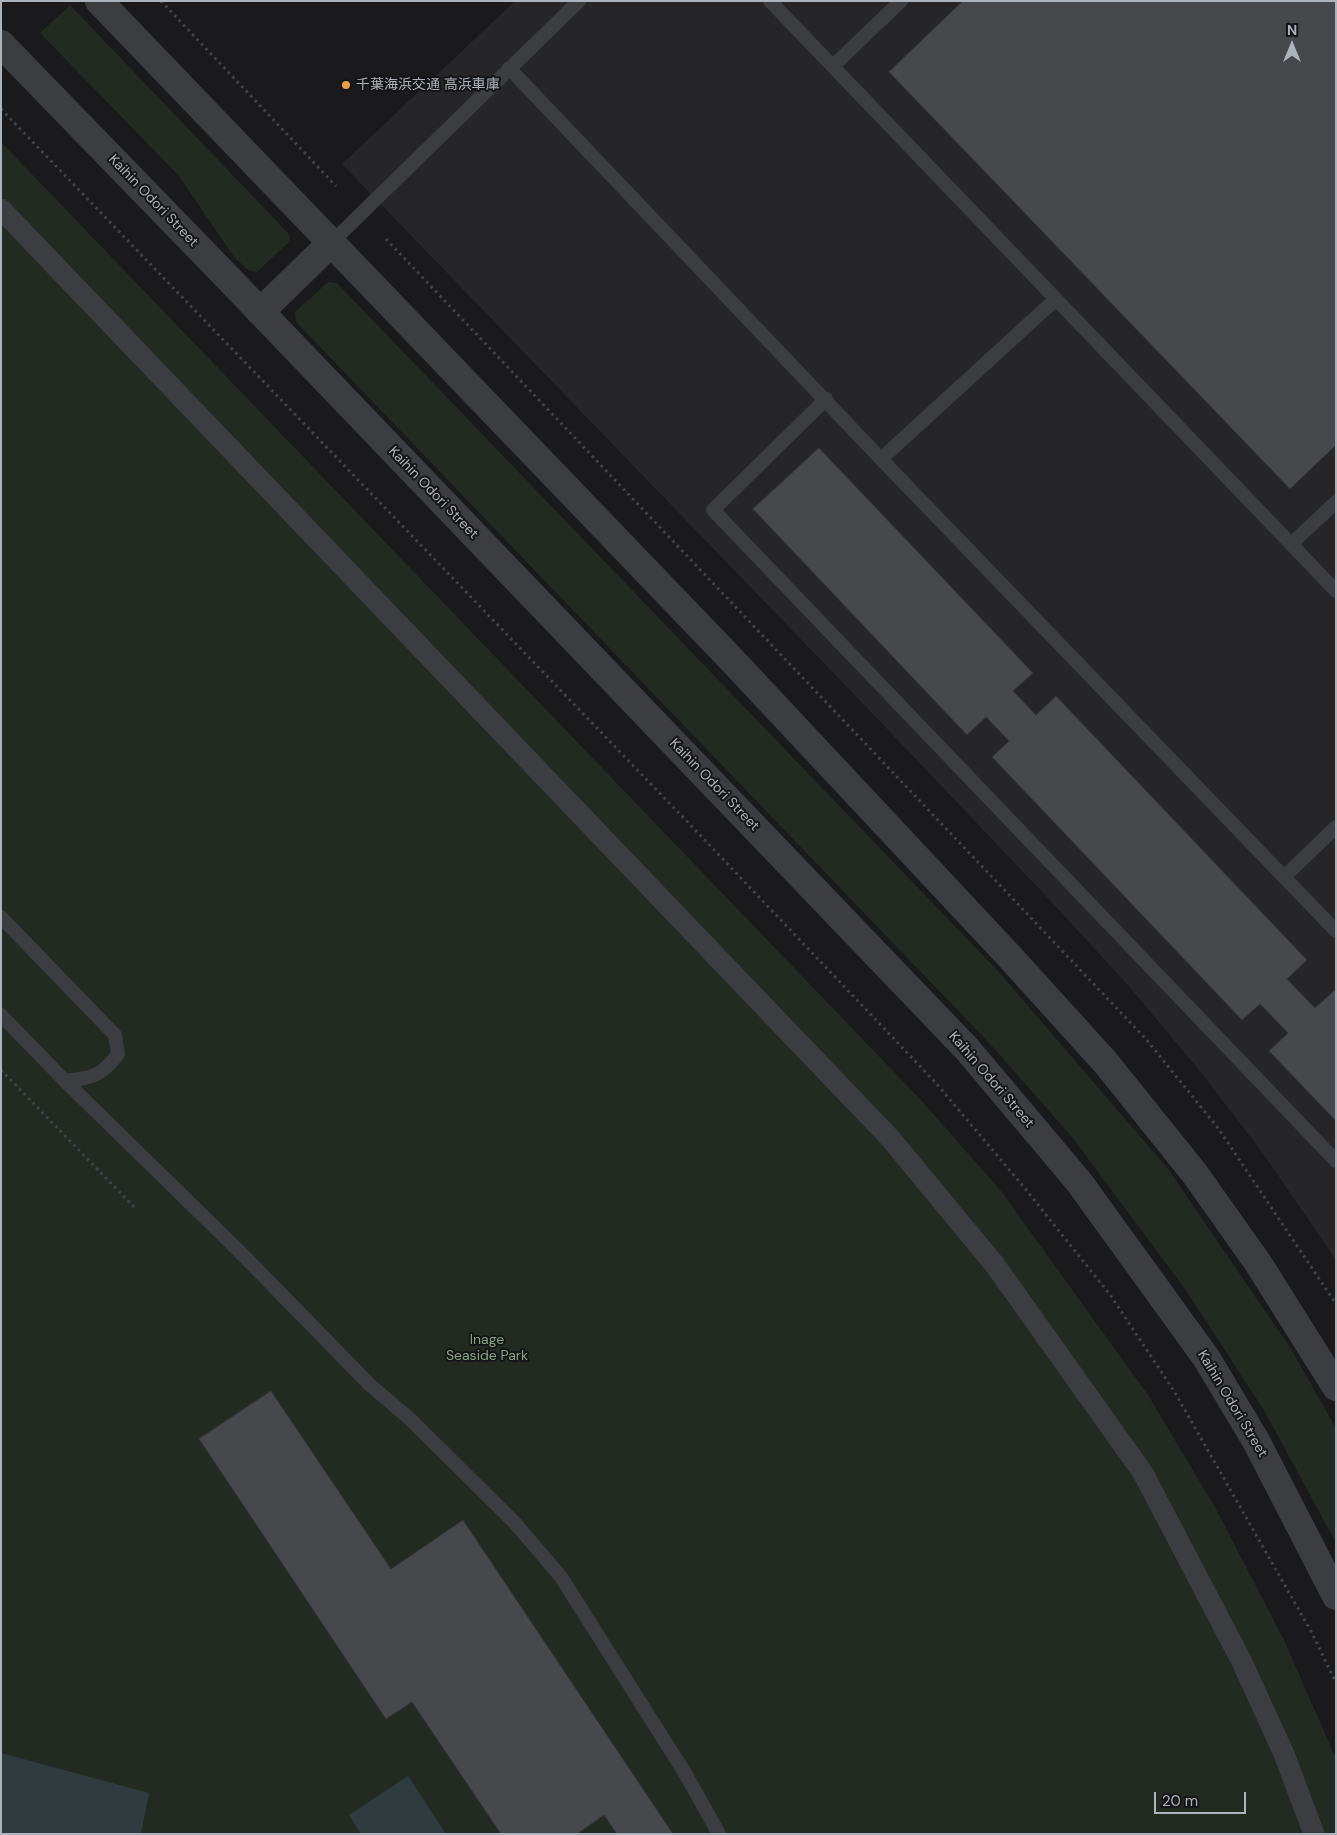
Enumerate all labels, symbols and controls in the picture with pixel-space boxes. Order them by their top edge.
north arrow [1267,20,1317,70]
text: N [1287,21,1297,39]
place label: 千葉海浜交通 高浜車庫 [356,77,500,93]
marker: 千葉海浜交通 高浜車庫 [340,79,352,91]
street label: Kaihin Odori Street [105,151,201,251]
street label: Kaihin Odori Street [385,443,481,543]
street label: Kaihin Odori Street [666,735,762,835]
street label: Kaihin Odori Street [945,1029,1037,1131]
park label: Inage Seaside Park [446,1332,528,1364]
street label: Kaihin Odori Street [1193,1347,1271,1461]
scale bar [1157,1782,1250,1814]
text: 20 m [1162,1791,1198,1811]

